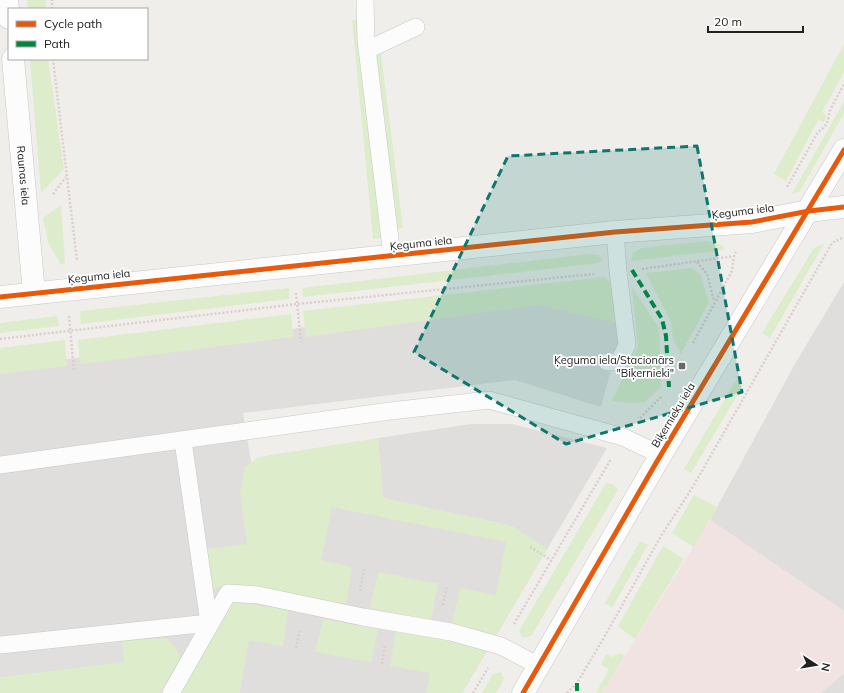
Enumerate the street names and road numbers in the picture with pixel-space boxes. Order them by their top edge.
street label: Raunas iela [14,145,33,206]
street label: Ķeguma iela [711,200,775,223]
street label: Ķeguma iela [389,233,453,254]
street label: Ķeguma iela [67,266,131,287]
street label: Biķernieku iela [648,380,699,451]

